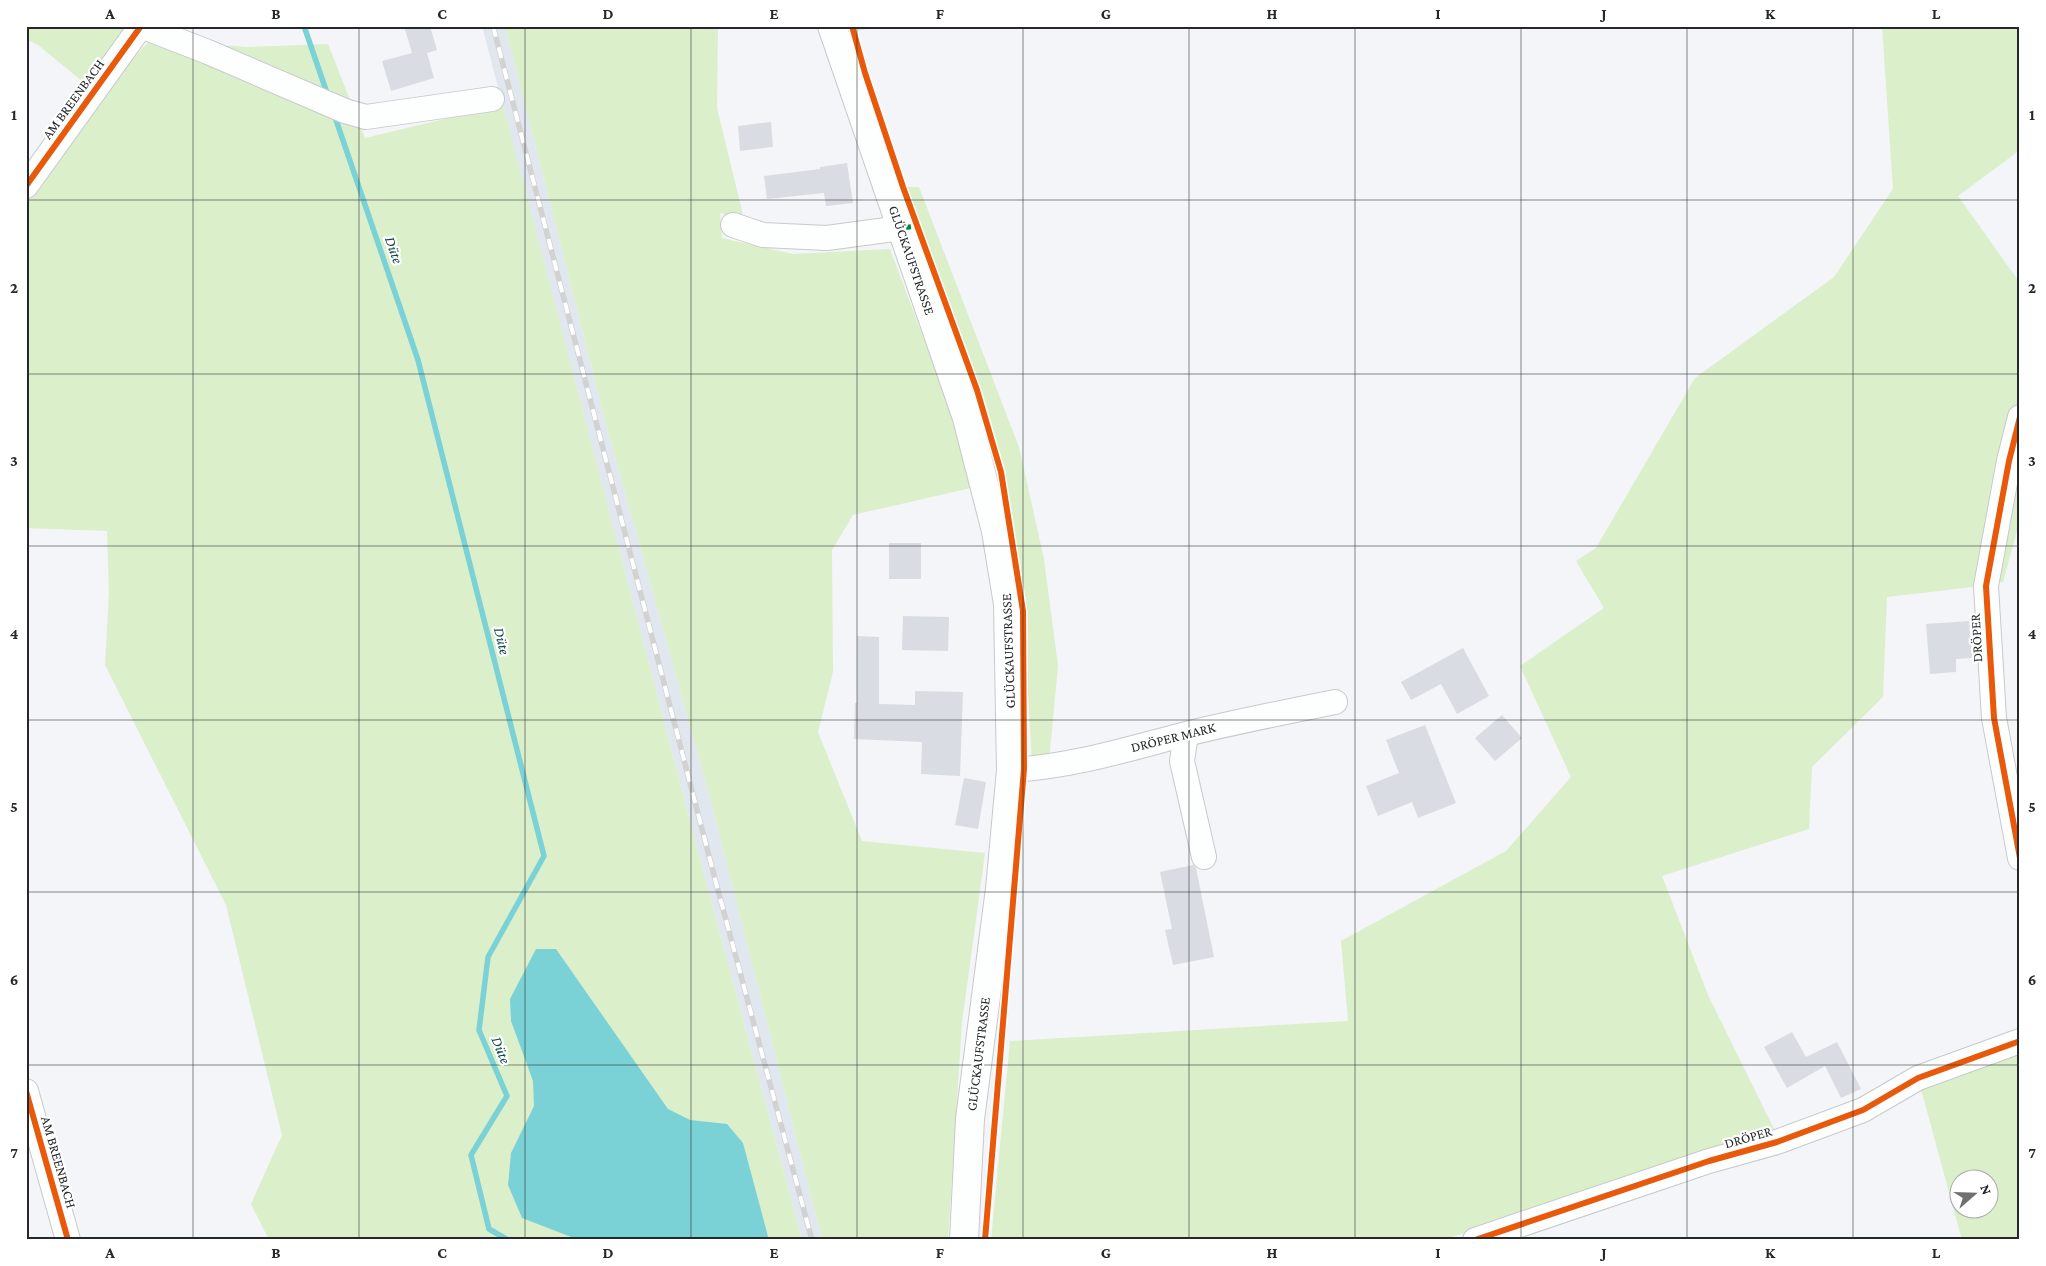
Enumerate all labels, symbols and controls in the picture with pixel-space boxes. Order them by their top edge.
text: A [104,5,115,22]
text: B [271,5,281,22]
text: C [437,5,447,22]
text: D [602,5,614,22]
text: E [769,5,779,22]
text: F [936,5,945,22]
text: G [1101,5,1111,22]
text: H [1267,5,1278,22]
text: I [1435,5,1441,22]
text: J [1599,5,1607,22]
text: K [1765,5,1776,22]
text: L [1932,5,1941,22]
street label: AM BREENBACH [39,56,107,142]
text: 1 [11,106,17,123]
text: 1 [2029,106,2035,123]
street label: GLÜCKAUFSTRASSE [886,203,938,317]
water label: Düte [382,234,406,266]
text: 2 [10,279,18,296]
text: 2 [2028,279,2036,296]
text: 3 [10,452,18,469]
text: 3 [2028,452,2036,469]
street label: GLÜCKAUFSTRASSE [998,593,1018,709]
street label: DRÖPER [1967,613,1985,663]
text: 4 [10,625,19,642]
text: 4 [2028,625,2037,642]
water label: Düte [491,626,513,657]
street label: DRÖPER MARK [1129,719,1218,755]
text: 5 [10,798,18,815]
text: 5 [2028,798,2036,815]
text: 6 [10,971,18,988]
text: 6 [2028,971,2036,988]
street label: GLÜCKAUFSTRASSE [963,996,993,1112]
water label: Düte [488,1034,514,1066]
street label: AM BREENBACH [38,1114,80,1210]
street label: DRÖPER [1722,1123,1774,1151]
text: 7 [10,1144,18,1161]
text: 7 [2028,1144,2036,1161]
north arrow [1948,1168,1998,1218]
text: N [1977,1182,1996,1197]
text: A [104,1244,115,1261]
text: B [271,1244,281,1261]
text: C [437,1244,447,1261]
text: D [602,1244,614,1261]
text: E [769,1244,779,1261]
text: F [936,1244,945,1261]
text: G [1101,1244,1111,1261]
text: H [1267,1244,1278,1261]
text: I [1435,1244,1441,1261]
text: J [1599,1244,1607,1261]
text: K [1765,1244,1776,1261]
text: L [1932,1244,1941,1261]

